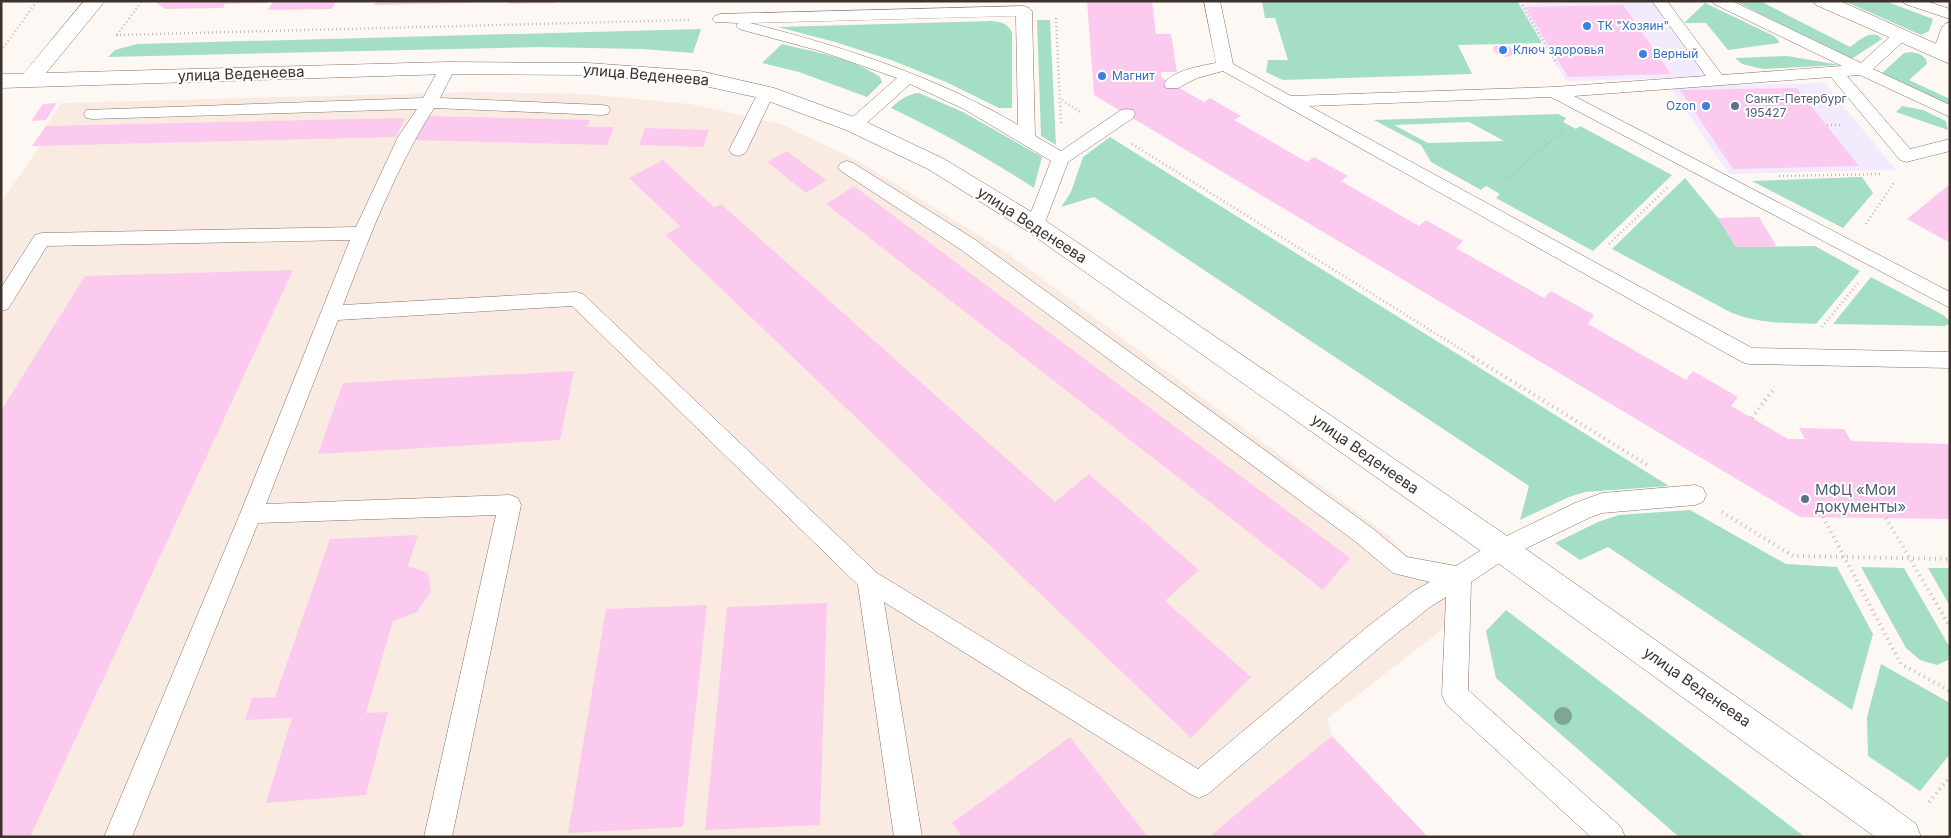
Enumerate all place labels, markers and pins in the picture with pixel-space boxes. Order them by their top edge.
place label: ТК "Хозяин" [1597,18,1669,33]
marker: ТК "Хозяин" [1581,20,1593,32]
place label: Ключ здоровья [1513,42,1604,57]
marker: Ключ здоровья [1497,44,1509,56]
place label: Верный [1653,46,1698,61]
marker: Верный [1637,48,1649,60]
place label: Магнит [1112,68,1155,83]
marker: Магнит [1096,70,1108,82]
place label: Санкт-Петербург 195427 [1745,91,1847,120]
place label: Ozon [1666,98,1696,113]
marker: Ozon [1700,100,1712,112]
marker: Санкт-Петербург 195427 [1729,100,1741,112]
place label: МФЦ «Мои документы» [1815,480,1906,516]
marker: МФЦ «Мои документы» [1799,493,1811,505]

